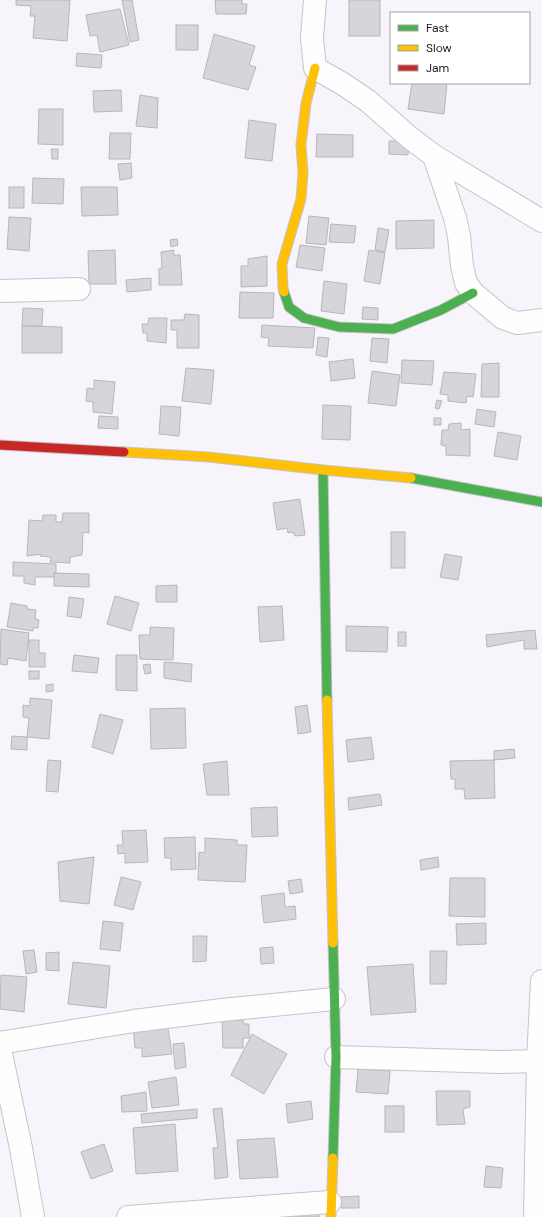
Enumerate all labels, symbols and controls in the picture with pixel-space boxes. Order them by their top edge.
legend [390,12,530,84]
text: Fast [426,20,449,36]
text: Slow [426,40,452,56]
text: Jam [426,60,449,76]

